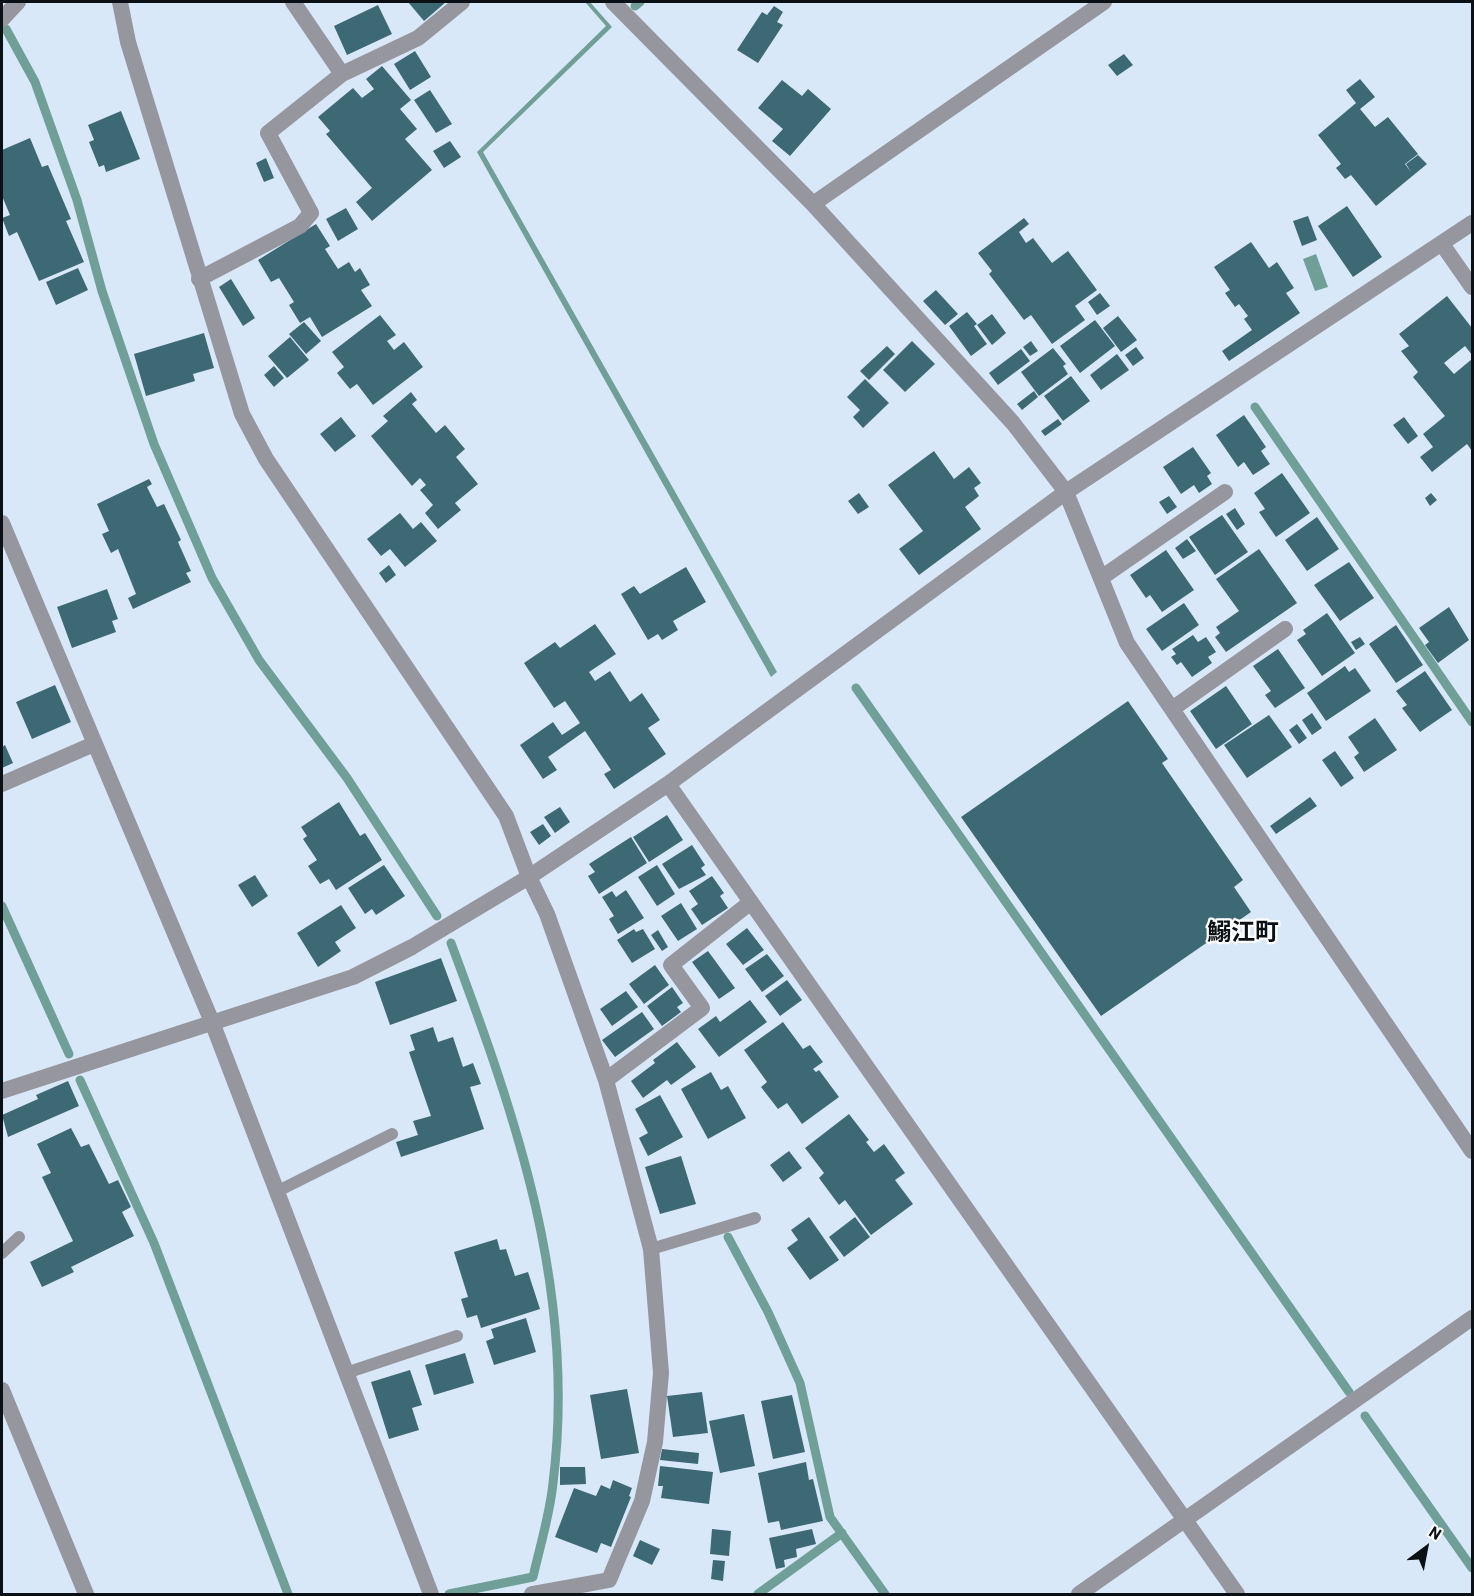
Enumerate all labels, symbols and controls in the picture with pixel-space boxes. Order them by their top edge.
district label: 鰯江町 [1207,918,1279,946]
north arrow [1396,1518,1456,1578]
text: N [1426,1521,1445,1543]

